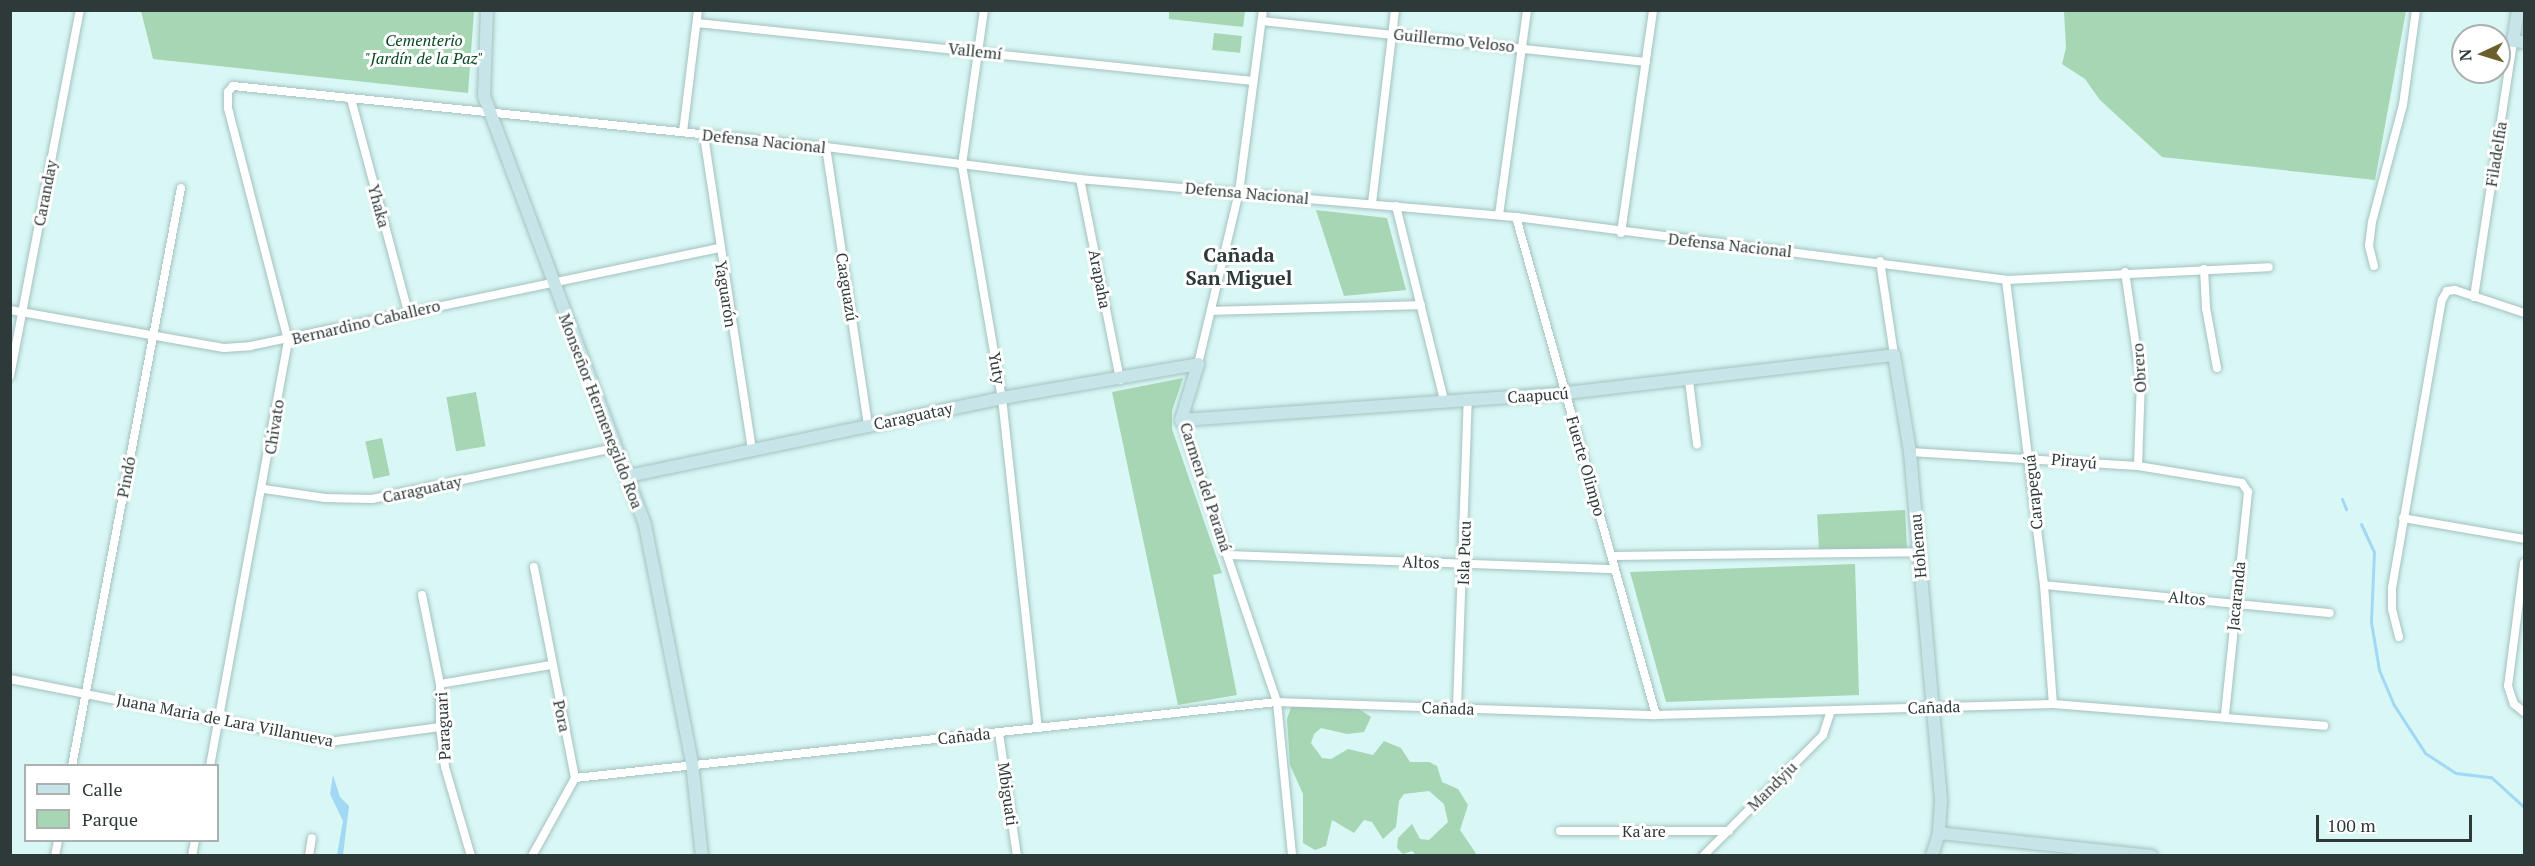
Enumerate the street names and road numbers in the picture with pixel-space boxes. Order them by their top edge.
street label: Guillermo Veloso [1392,24,1516,56]
street label: Vallemí [947,39,1003,63]
street label: Filadelfia [2481,120,2511,188]
street label: Defensa Nacional [701,125,827,157]
street label: Caranday [29,158,61,228]
street label: Defensa Nacional [1184,178,1310,208]
street label: Yhaka [364,182,394,230]
street label: Defensa Nacional [1667,229,1793,261]
street label: Arapaha [1085,248,1115,310]
street label: Caaguazú [832,251,862,323]
street label: Yaguarón [711,259,741,329]
street label: Bernardino Caballero [290,296,442,348]
street label: Monseñor Hermenegildo Roa [555,311,647,511]
street label: Obrero [2128,343,2150,393]
street label: Yuty [985,350,1009,386]
street label: Caapucú [1507,383,1569,407]
street label: Chivato [260,398,288,456]
street label: Caraguatay [872,398,954,434]
street label: Fuerte Olimpo [1563,414,1609,518]
street label: Carmen del Paraná [1176,420,1236,554]
street label: Pirayú [2050,449,2098,473]
street label: Carapeguá [2020,454,2046,530]
street label: Pindó [113,455,139,499]
street label: Caraguatay [381,471,463,507]
street label: Hohenau [1906,513,1930,579]
street label: Isla Pucu [1453,520,1475,586]
street label: Altos [1402,552,1440,572]
street label: Jacaranda [2223,560,2249,632]
street label: Altos [2168,587,2206,609]
street label: Juana Maria de Lara Villanueva [115,689,335,751]
street label: Paraguari [432,691,454,761]
street label: Cañada [1907,696,1961,718]
street label: Cañada [1421,697,1475,719]
street label: Pora [549,698,575,734]
street label: Cañada [937,724,991,748]
street label: Mandyju [1743,757,1801,815]
street label: Mbiguati [994,761,1022,827]
street label: Ka'are [1622,821,1666,841]

